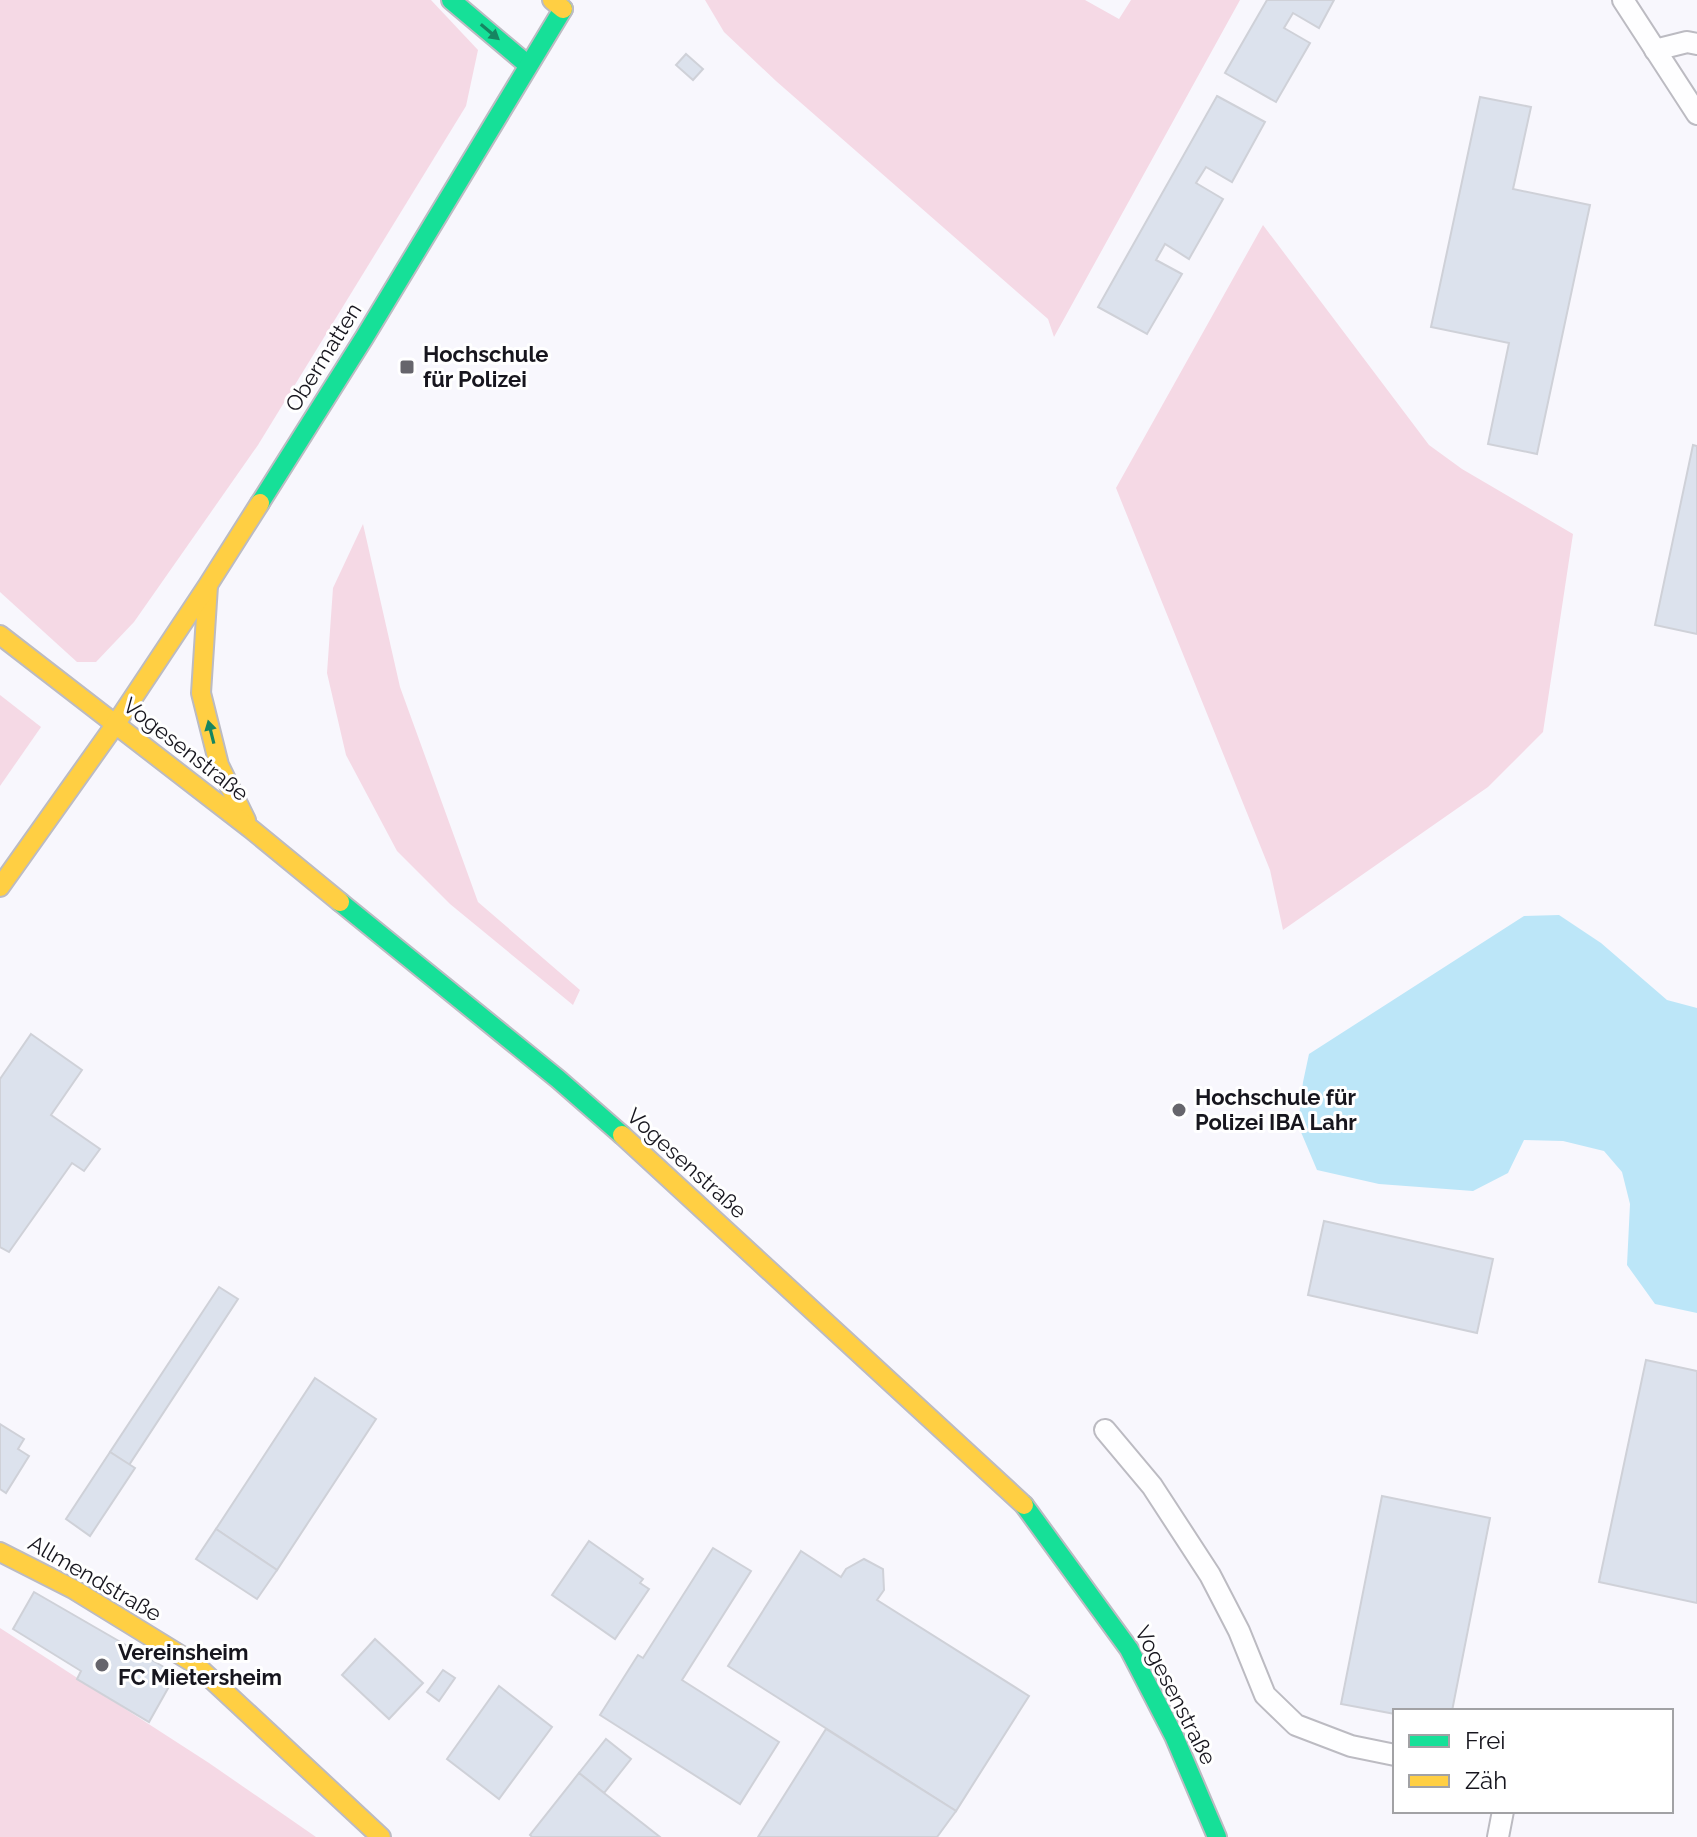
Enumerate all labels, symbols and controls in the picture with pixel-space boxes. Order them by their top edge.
one-way arrow [479,23,499,40]
street label: Obermatten [279,298,367,416]
place label: Hochschule für Polizei [423,341,549,392]
marker: Hochschule für Polizei [398,358,416,376]
street label: Vogesenstraße [118,692,254,806]
one-way arrow [204,719,217,744]
place label: Hochschule für Polizei IBA Lahr [1195,1084,1357,1135]
marker: Hochschule für Polizei IBA Lahr [1170,1101,1188,1119]
street label: Vogesenstraße [622,1102,752,1224]
street label: Allmendstraße [24,1529,166,1627]
street label: Vogesenstraße [1130,1621,1222,1769]
place label: Vereinsheim FC Mietersheim [118,1639,282,1690]
marker: Vereinsheim FC Mietersheim [93,1656,111,1674]
legend [1393,1709,1673,1813]
text: Frei [1465,1726,1506,1755]
text: Zäh [1465,1766,1507,1795]

